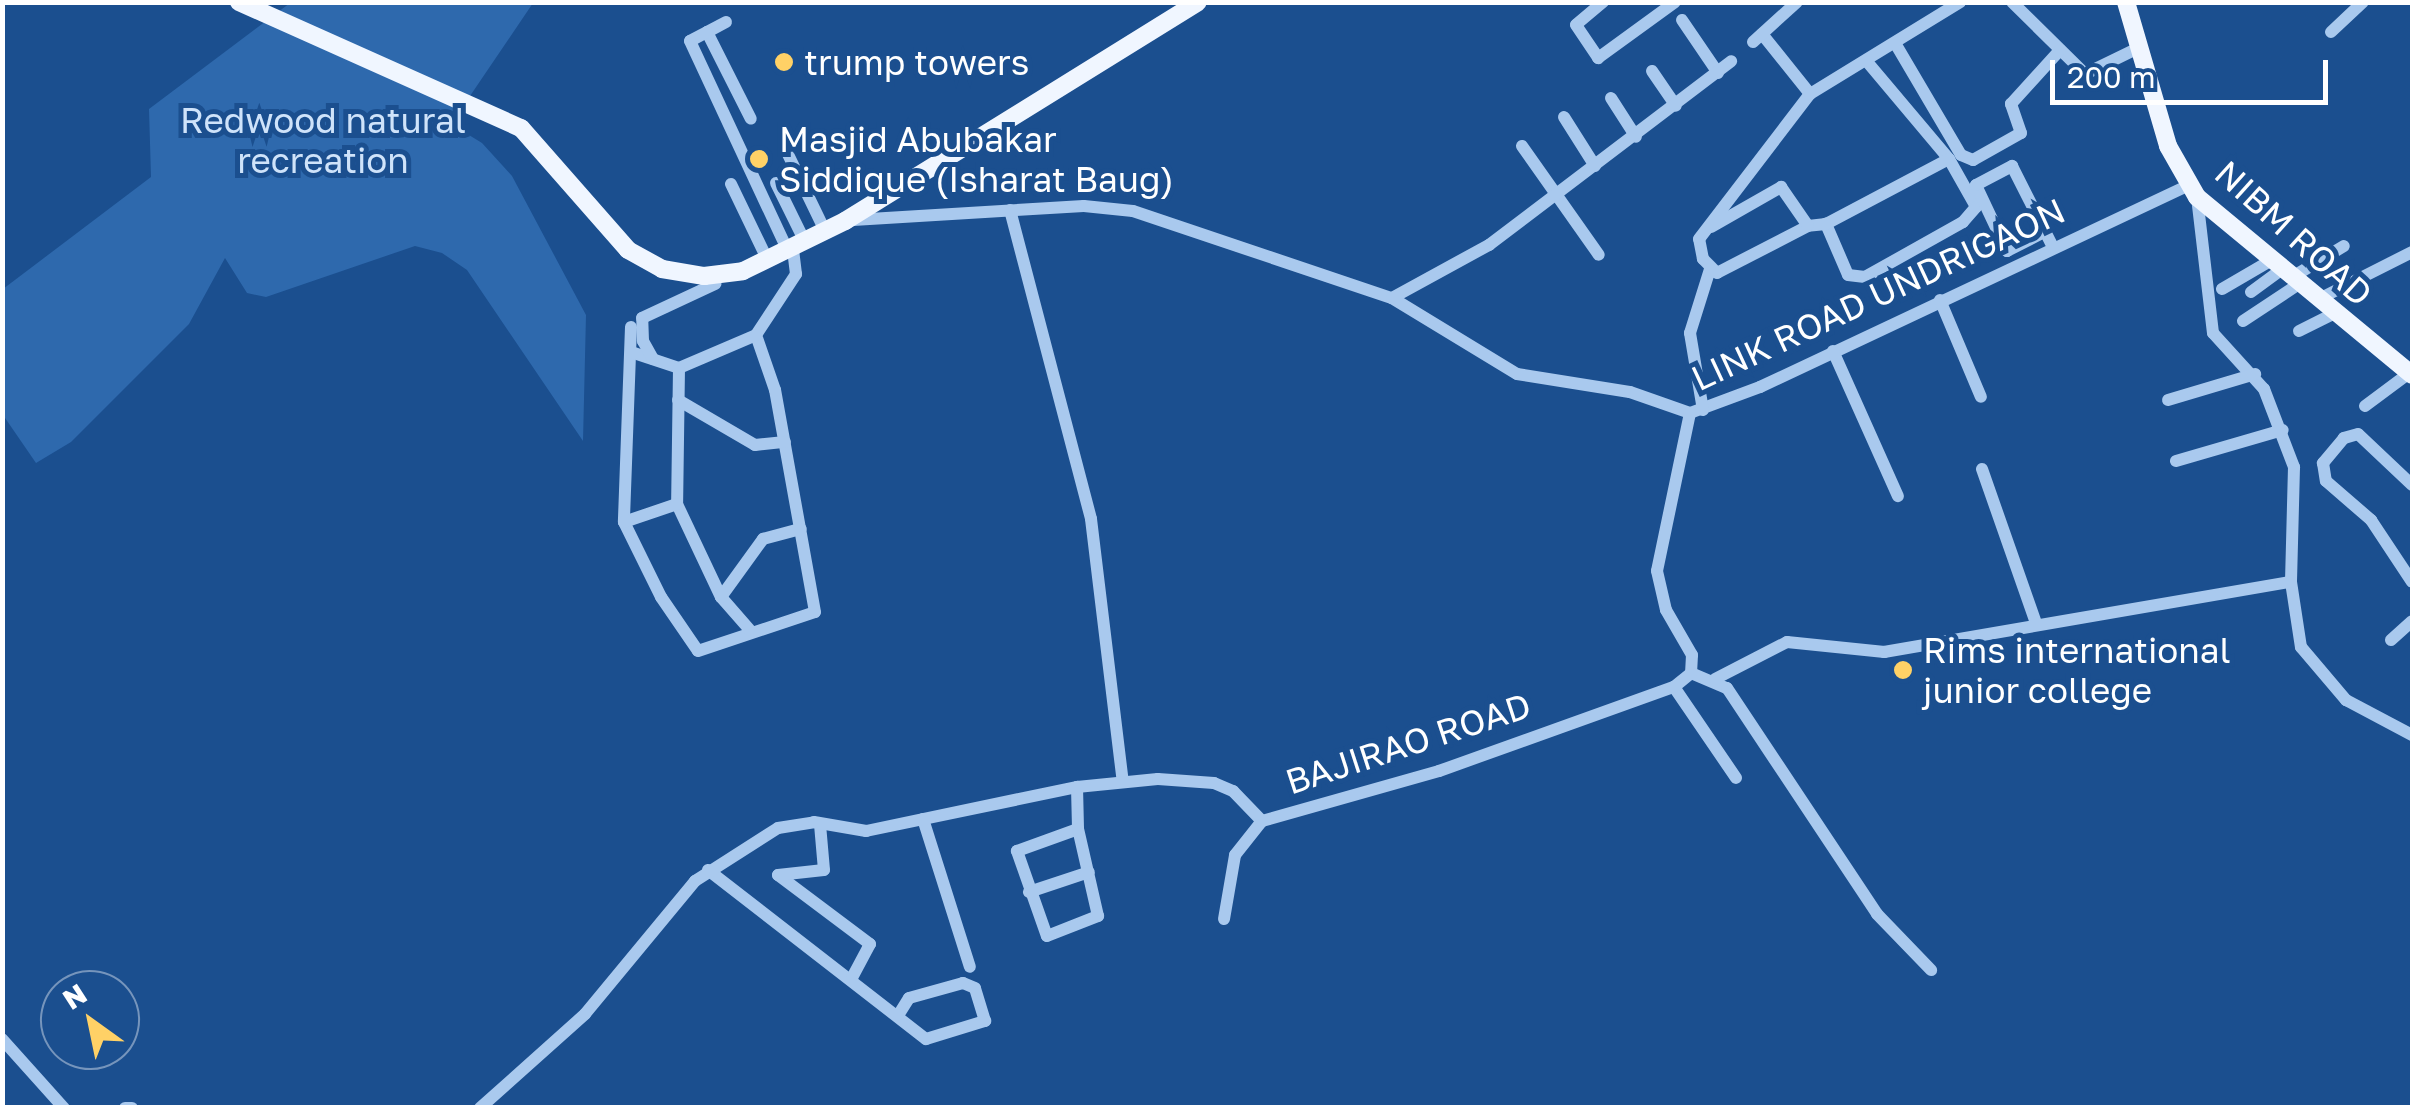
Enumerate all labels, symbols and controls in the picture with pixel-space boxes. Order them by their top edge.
scale bar [2055,40,2332,102]
place label: trump towers [804,41,1029,83]
marker: trump towers [773,51,795,73]
text: 200 m [2067,59,2156,95]
park label: Redwood natural recreation [180,99,466,181]
place label: Masjid Abubakar Siddique (Isharat Baug) [779,118,1174,200]
marker: Masjid Abubakar Siddique (Isharat Baug) [748,148,770,170]
street label: NIBM ROAD [2207,152,2381,314]
street label: LINK ROAD UNDRIGAON [1685,189,2071,399]
place label: Rims international junior college [1923,629,2231,711]
marker: Rims international junior college [1892,659,1914,681]
street label: BAJIRAO ROAD [1280,684,1536,802]
north arrow [40,970,140,1070]
text: N [57,976,92,1016]

